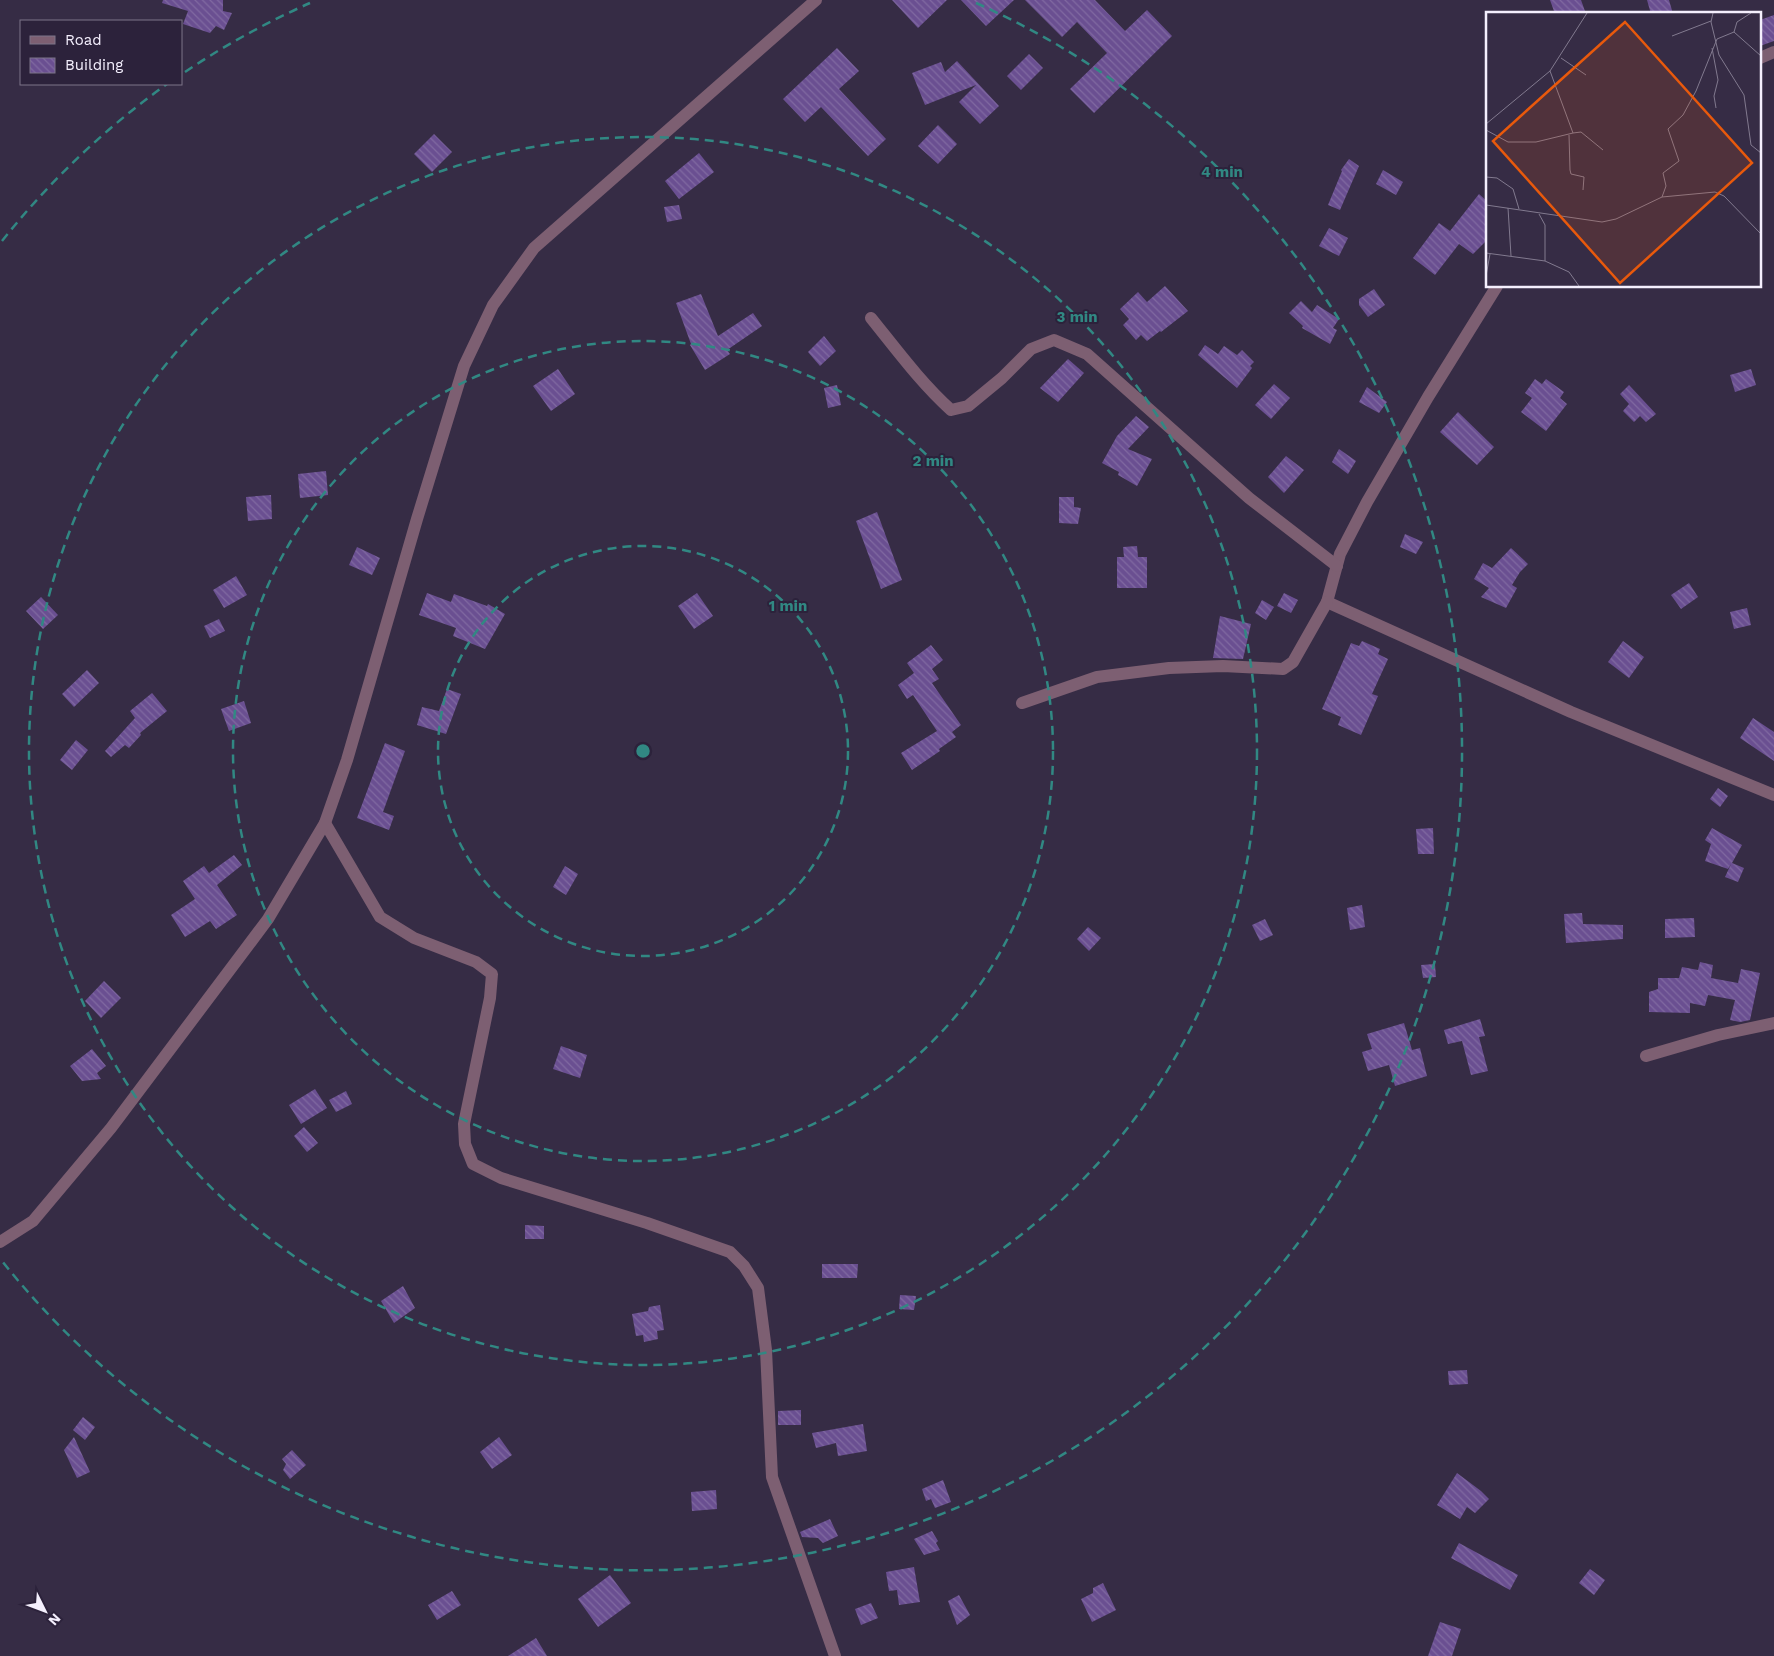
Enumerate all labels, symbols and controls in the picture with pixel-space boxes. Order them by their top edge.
inset map [1486,12,1762,288]
legend [20,20,182,85]
text: Road [65,31,102,49]
text: Building [65,56,123,74]
text: 4 min [1201,163,1243,181]
text: 3 min [1057,308,1097,326]
text: 2 min [912,452,954,470]
text: 1 min [769,597,807,615]
centre of rings [634,742,652,760]
north arrow [20,1586,70,1636]
text: N [45,1610,64,1629]

